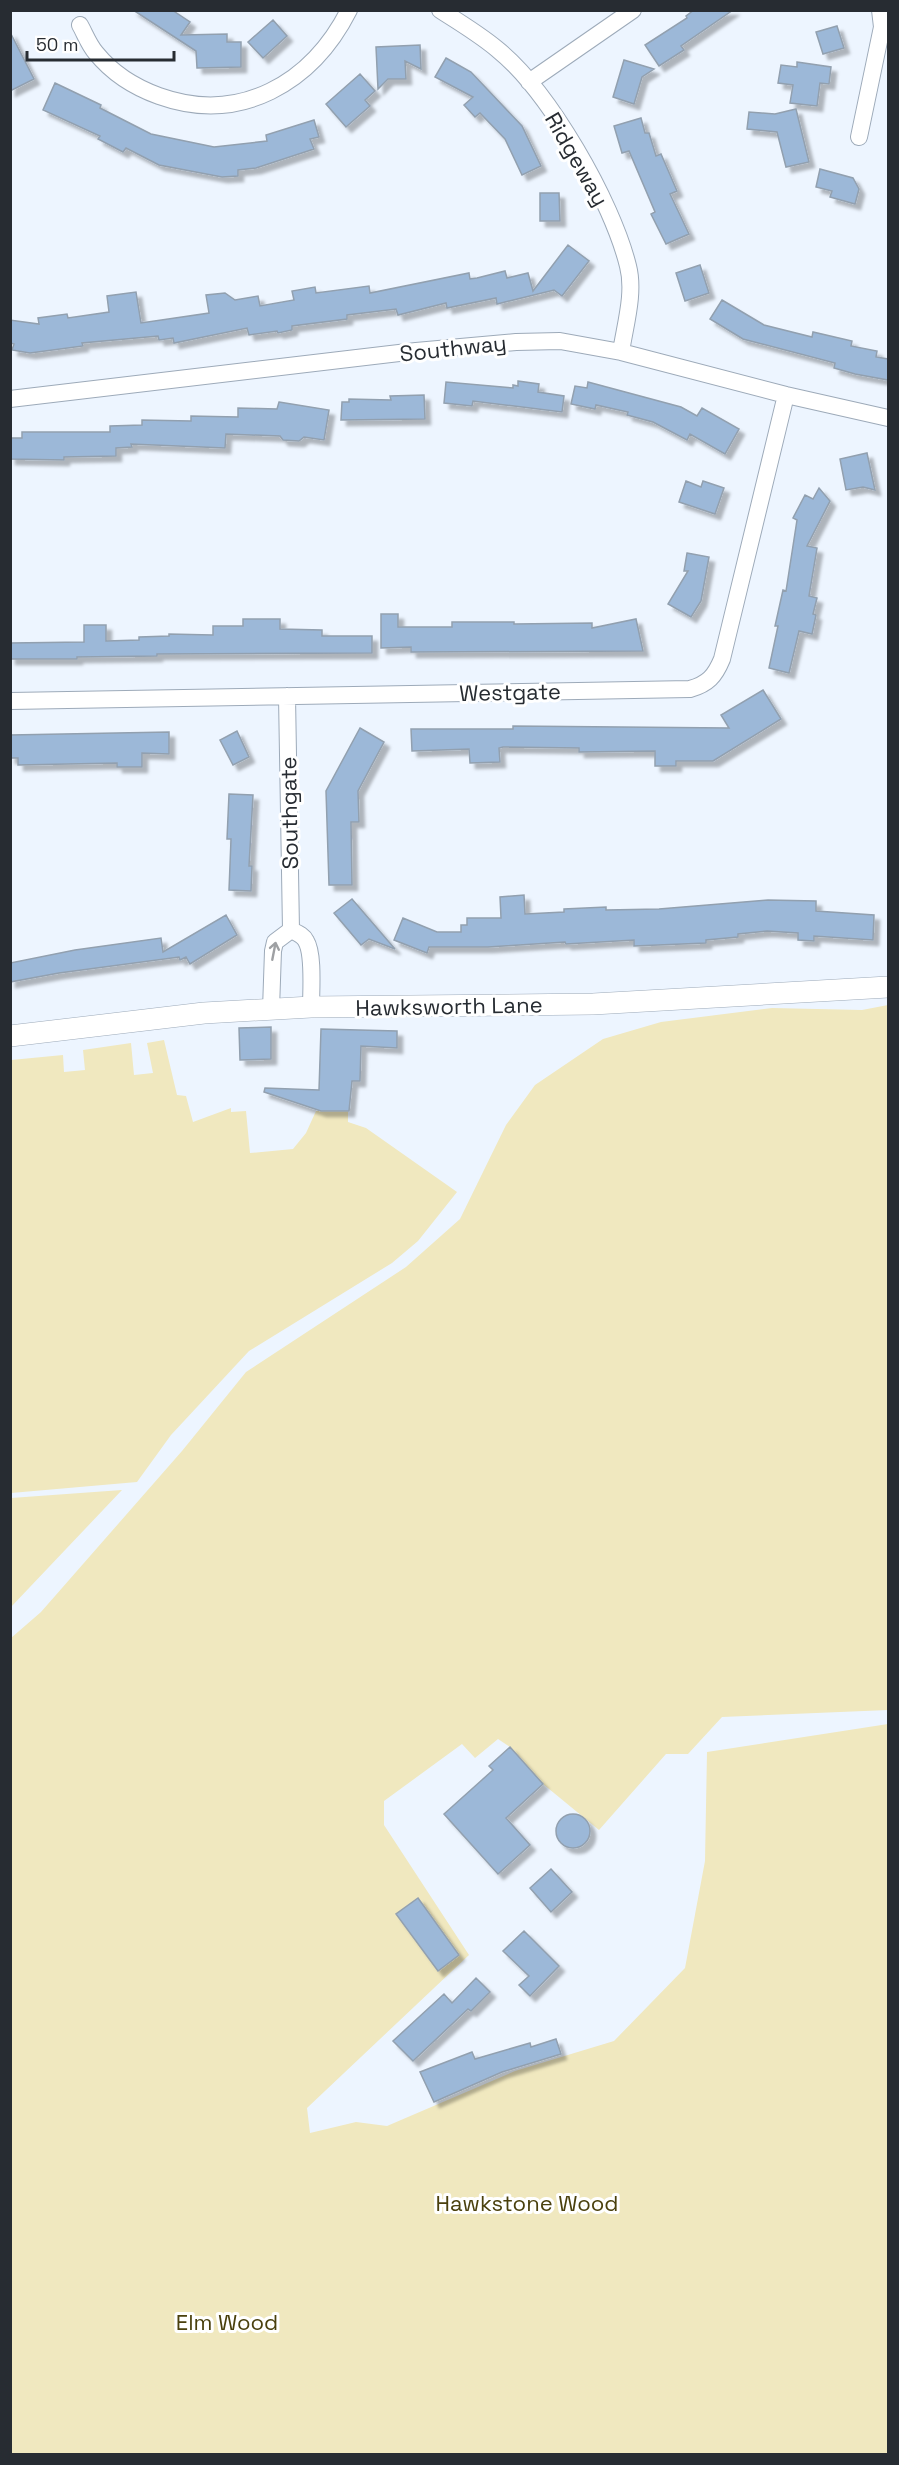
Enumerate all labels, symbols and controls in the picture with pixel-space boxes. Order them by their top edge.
scale bar [27,24,174,62]
text: 50 m [36,33,78,56]
street label: Ridgeway [539,107,615,211]
street label: Southway [398,328,508,368]
street label: Westgate [459,677,561,707]
street label: Southgate [274,756,304,870]
one-way arrow [269,942,280,961]
street label: Hawksworth Lane [355,990,543,1022]
park label: Hawkstone Wood [435,2189,619,2217]
park label: Elm Wood [176,2308,278,2336]

